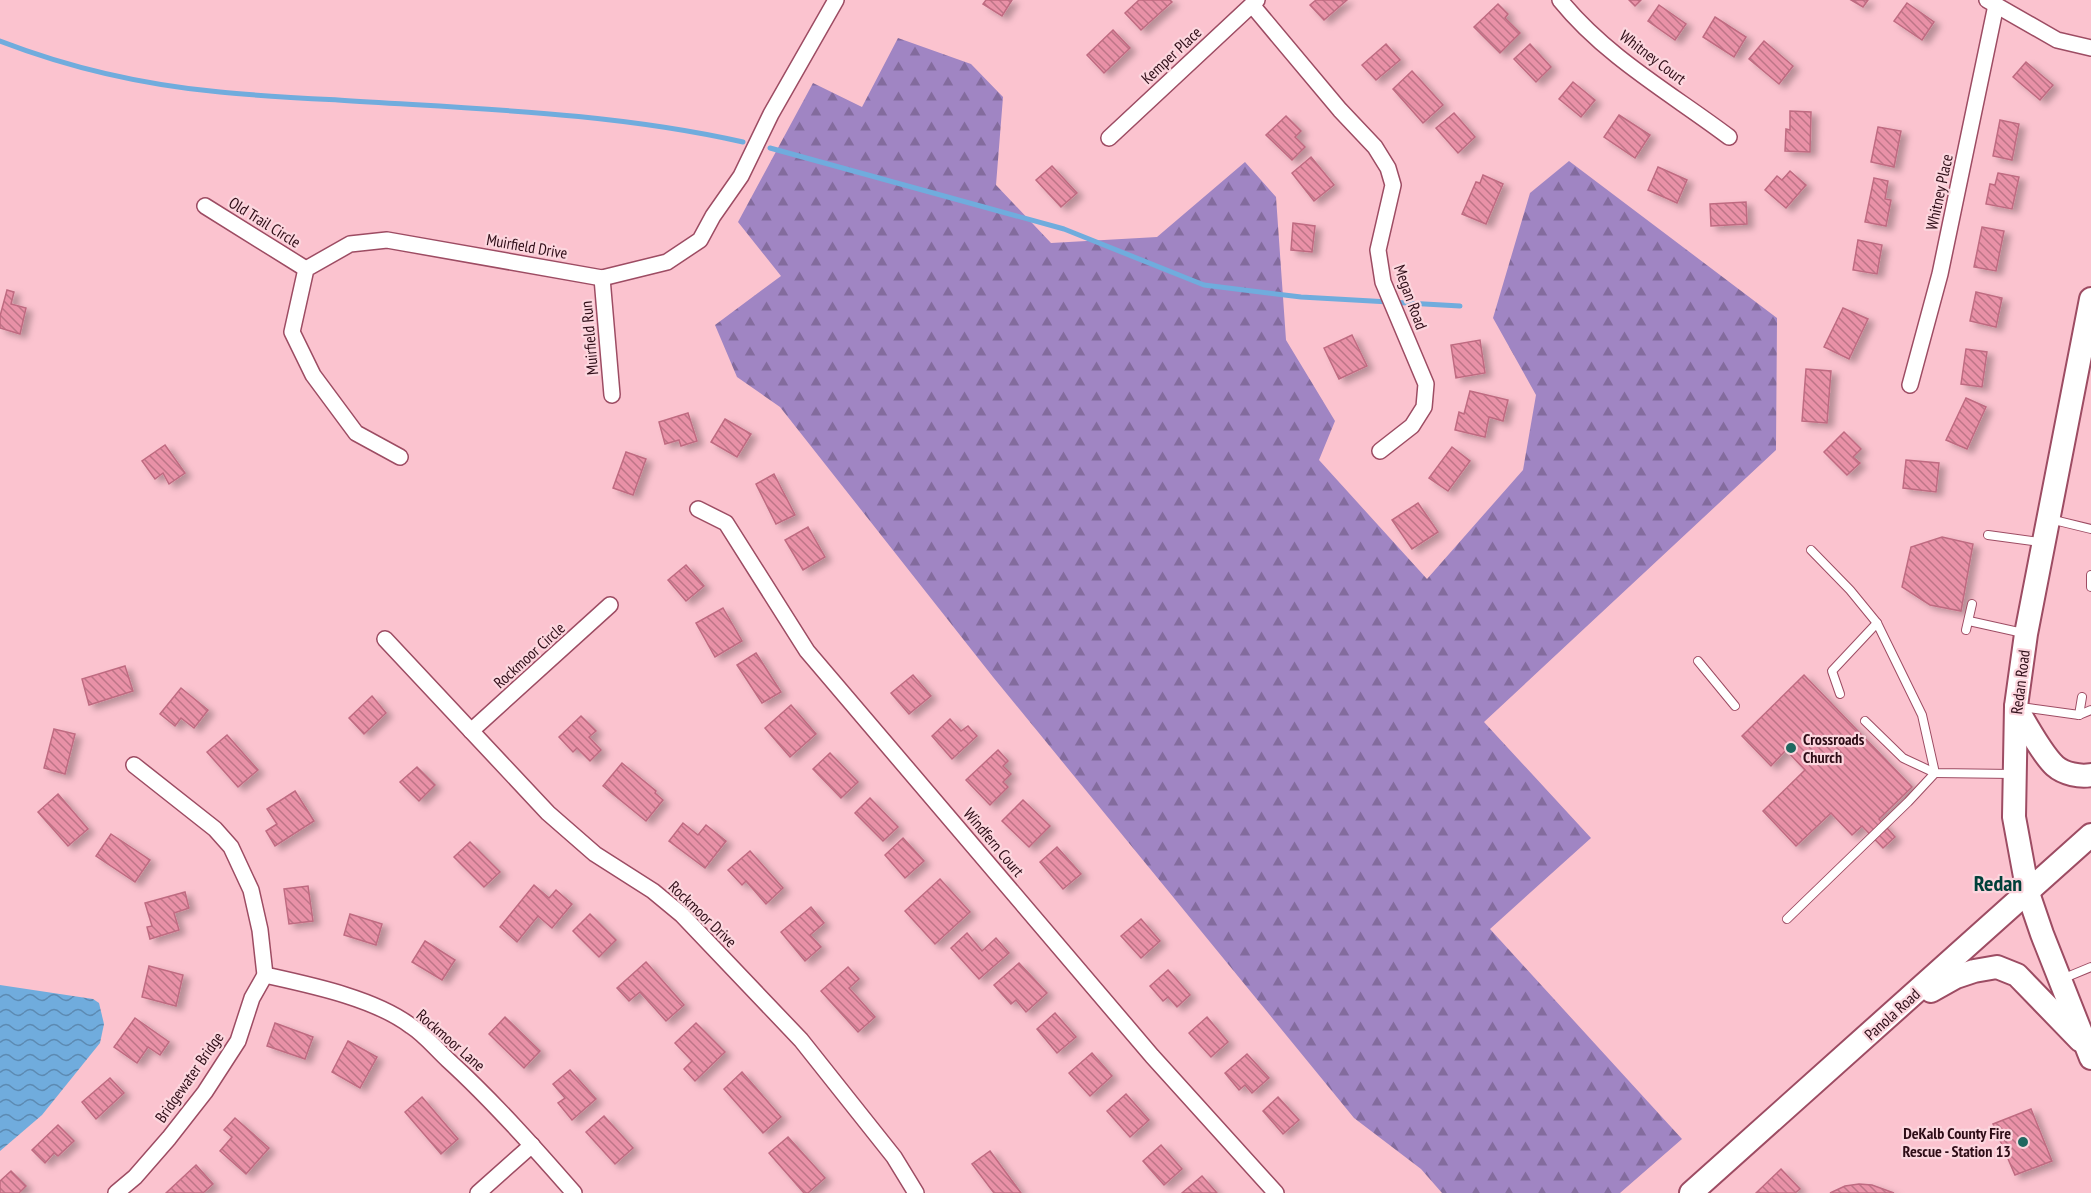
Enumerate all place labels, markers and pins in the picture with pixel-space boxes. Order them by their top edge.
place label: Crossroads Church [1803,729,1865,767]
marker: Crossroads Church [1784,741,1798,755]
place label: DeKalb County Fire Rescue - Station 13 [1903,1123,2011,1161]
marker: DeKalb County Fire Rescue - Station 13 [2016,1135,2030,1149]

